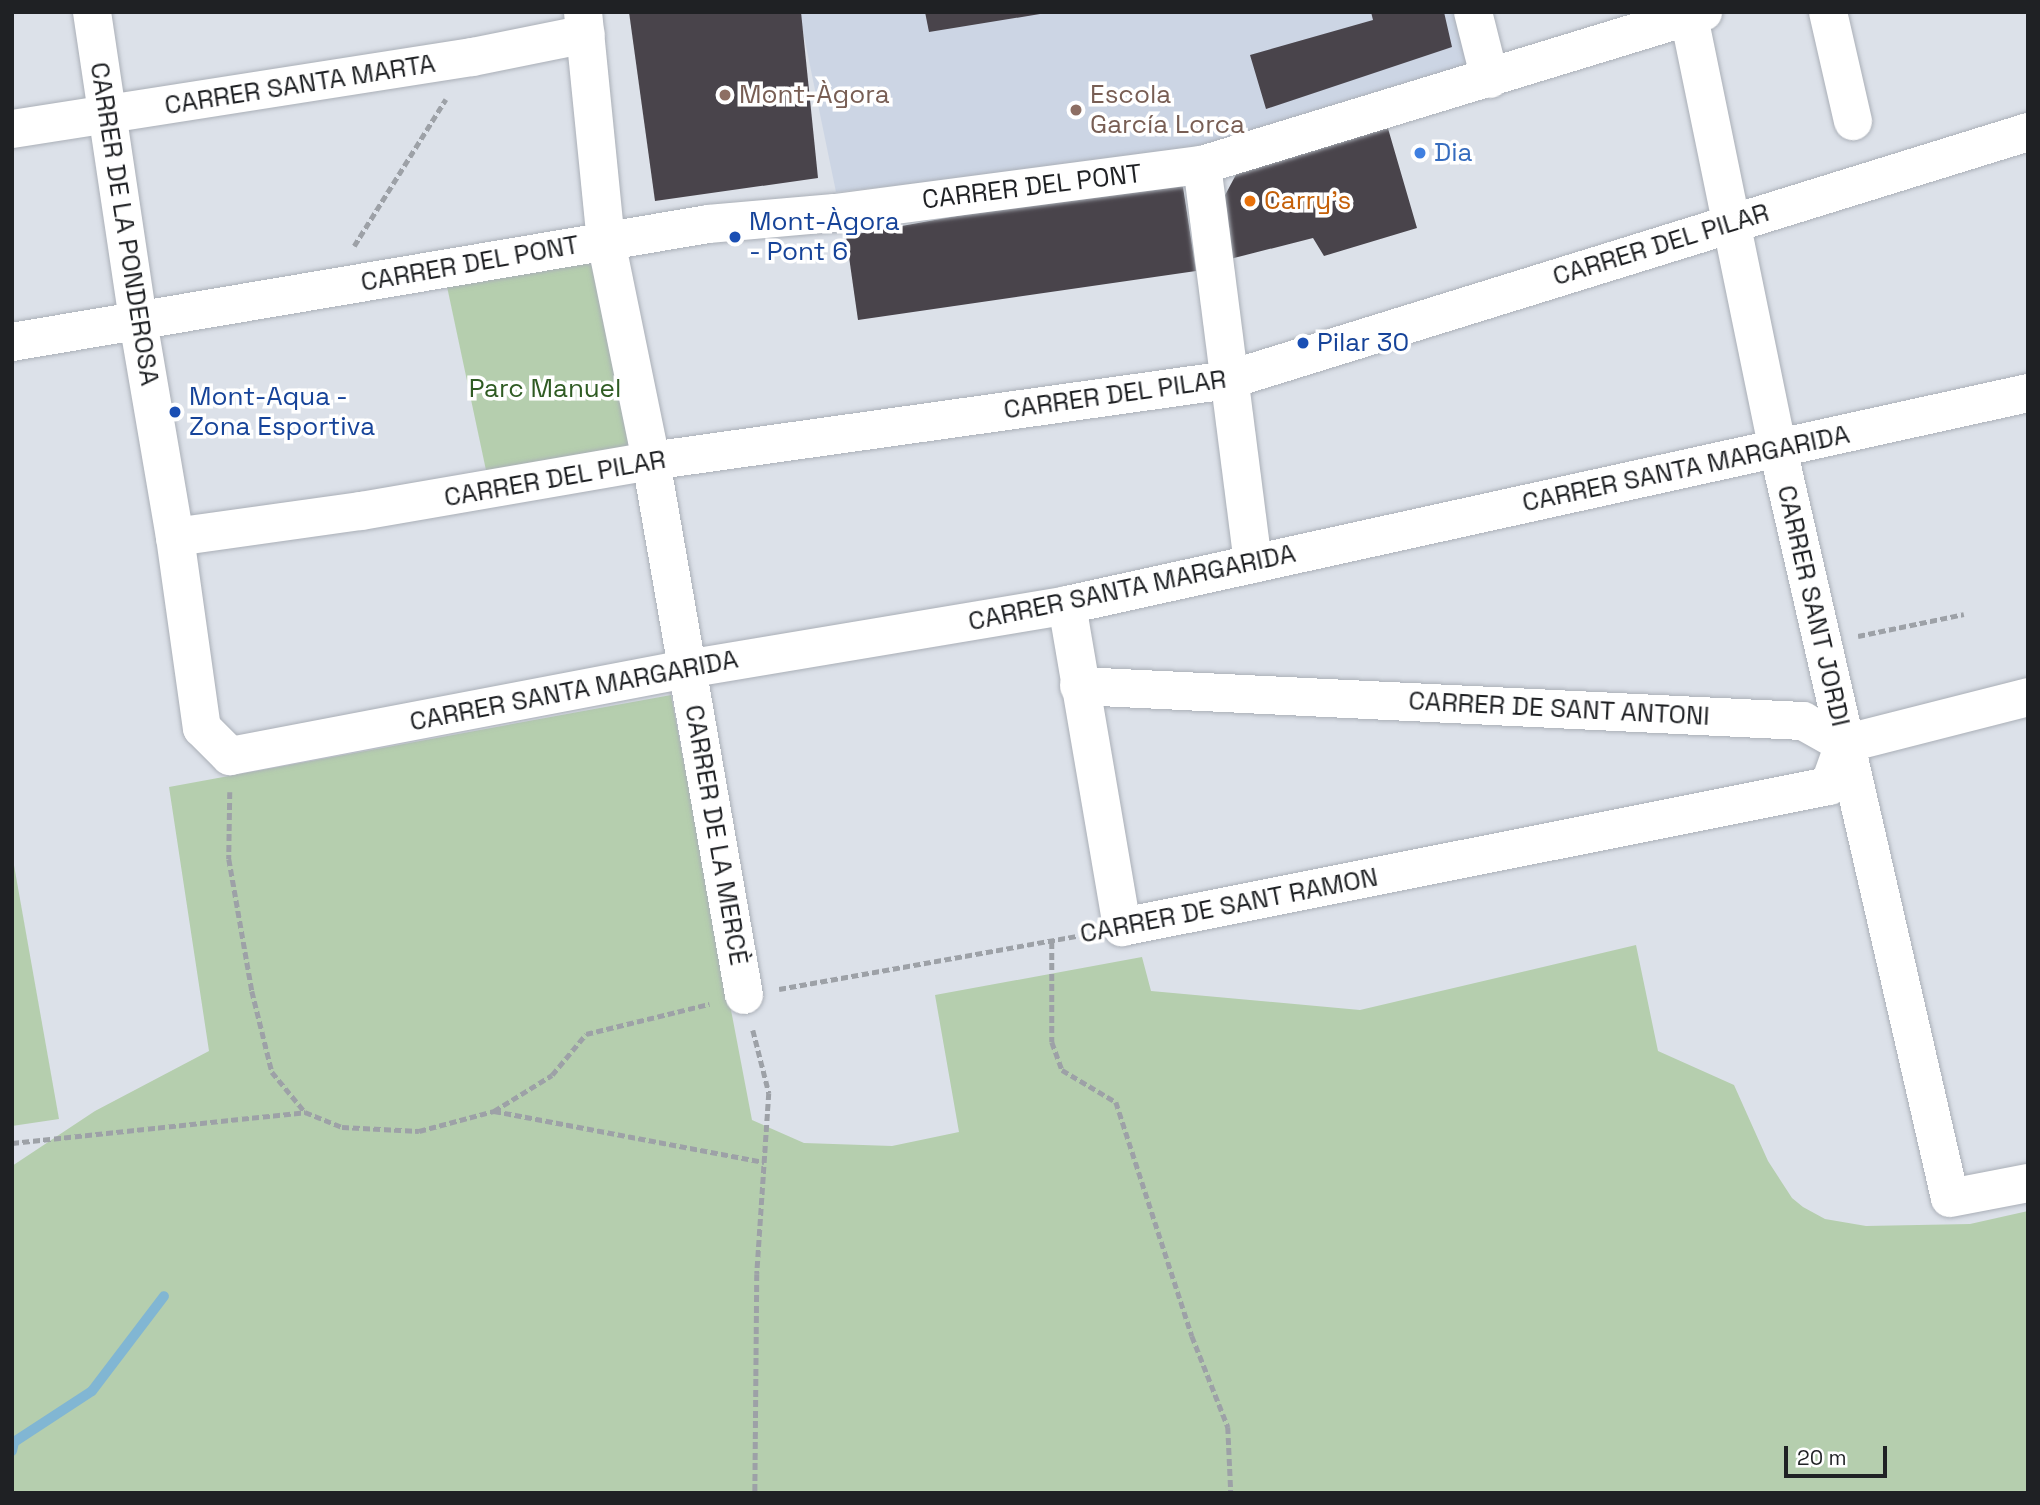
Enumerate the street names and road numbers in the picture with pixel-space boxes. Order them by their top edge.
street label: CARRER SANTA MARTA [162,48,438,122]
street label: CARRER DE LA PONDEROSA [83,60,165,388]
street label: CARRER DEL PONT [920,158,1144,216]
street label: CARRER DEL PILAR [1549,197,1773,293]
street label: CARRER DEL PONT [358,229,582,299]
street label: CARRER DEL PILAR [1001,364,1229,426]
street label: CARRER SANTA MARGARIDA [1519,419,1853,519]
street label: CARRER DEL PILAR [441,444,669,514]
street label: CARRER SANT JORDI [1770,482,1856,730]
street label: CARRER SANTA MARGARIDA [965,538,1299,638]
street label: CARRER SANTA MARGARIDA [407,644,741,738]
street label: CARRER DE SANT ANTONI [1407,686,1711,732]
street label: CARRER DE LA MERCÈ [678,702,754,968]
street label: CARRER DE SANT RAMON [1077,862,1381,950]

